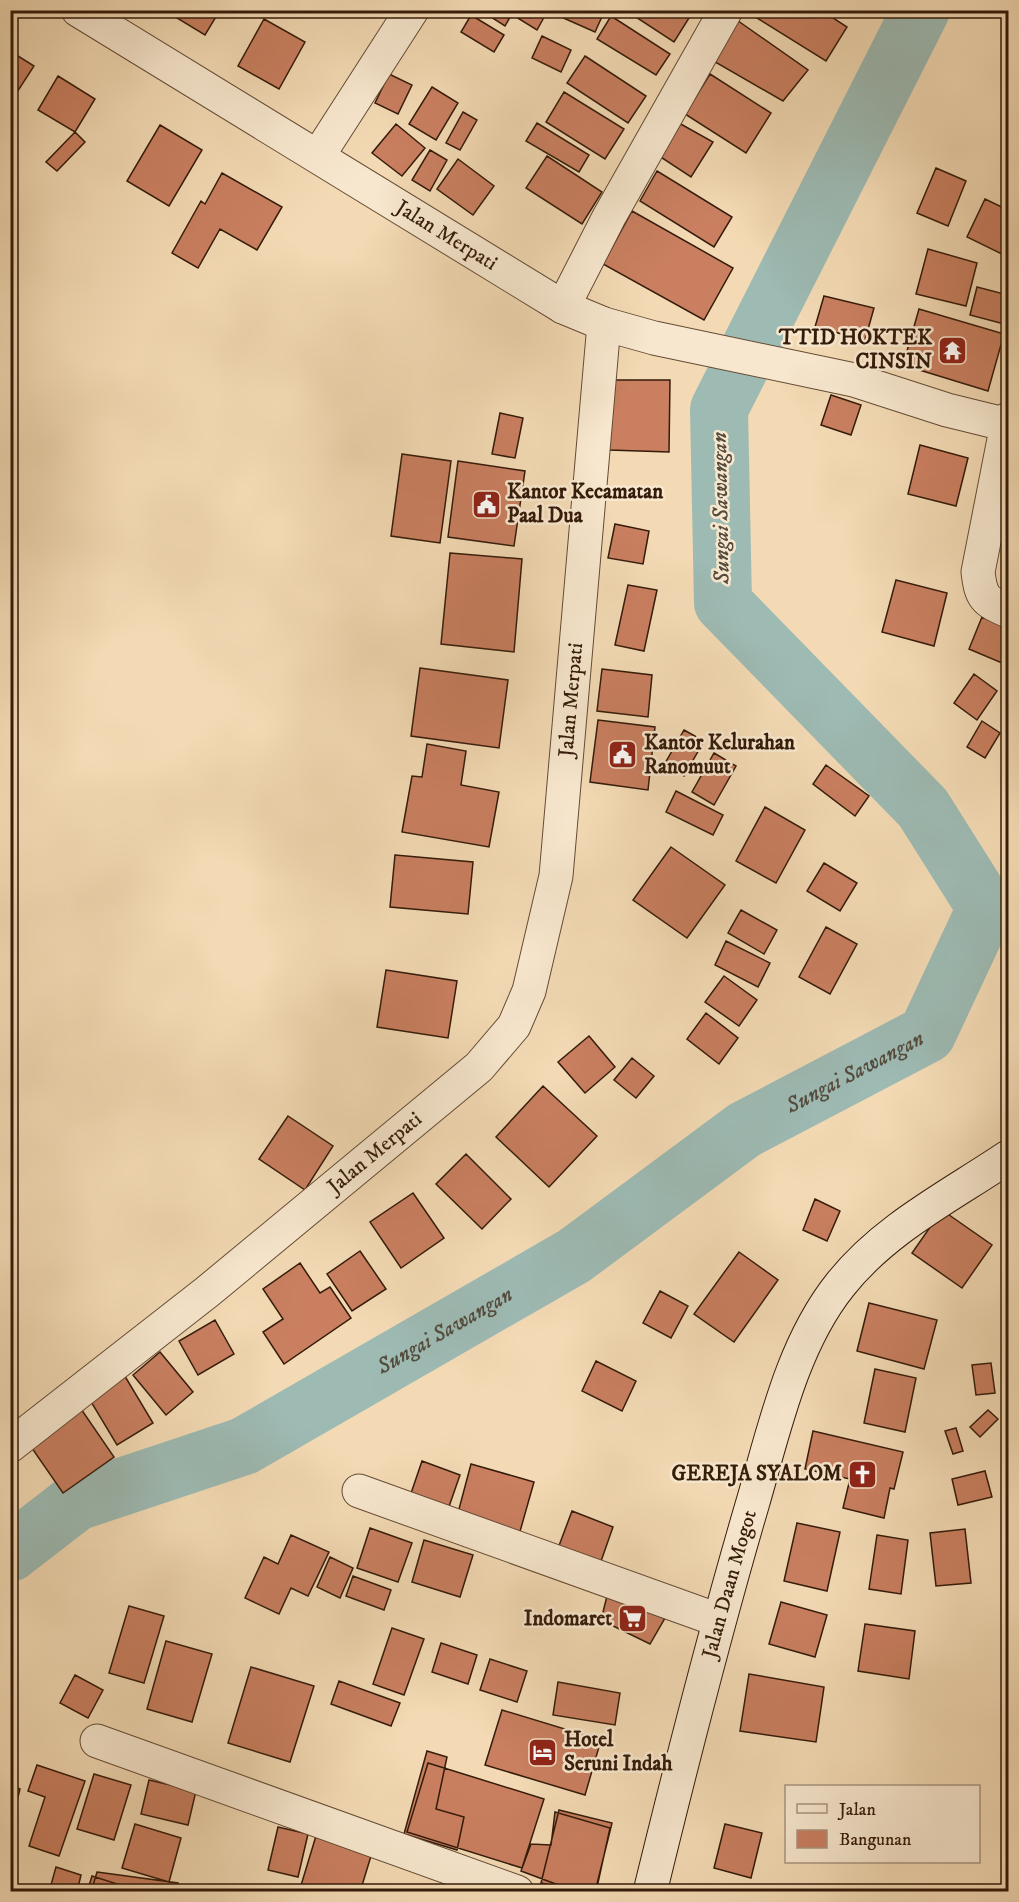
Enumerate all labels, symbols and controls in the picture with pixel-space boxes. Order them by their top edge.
street label: Jalan Merpati [389,194,502,277]
place label: TTID HOKTEK CINSIN [778,325,933,375]
temple icon: TTID HOKTEK CINSIN [937,334,969,366]
water label: Sungai Sawangan [706,432,736,585]
place label: Kantor Kecamatan Paal Dua [507,479,664,529]
public building icon: Kantor Kecamatan Paal Dua [470,488,502,520]
street label: Jalan Merpati [553,642,589,760]
place label: Kantor Kelurahan Ranomuut [644,730,796,780]
public building icon: Kantor Kelurahan Ranomuut [607,739,639,771]
water label: Sungai Sawangan [780,1025,929,1120]
street label: Jalan Merpati [321,1107,427,1201]
water label: Sungai Sawangan [371,1281,517,1381]
church icon: GEREJA SYALOM [847,1458,879,1490]
place label: GEREJA SYALOM [672,1461,842,1487]
street label: Jalan Daan Mogot [696,1507,763,1663]
supermarket icon: Indomaret [617,1603,649,1635]
place label: Indomaret [524,1606,612,1632]
place label: Hotel Seruni Indah [564,1727,674,1777]
hotel icon: Hotel Seruni Indah [527,1736,559,1768]
legend [785,1785,980,1863]
text: Jalan [837,1799,877,1821]
text: Bangunan [839,1829,912,1851]

